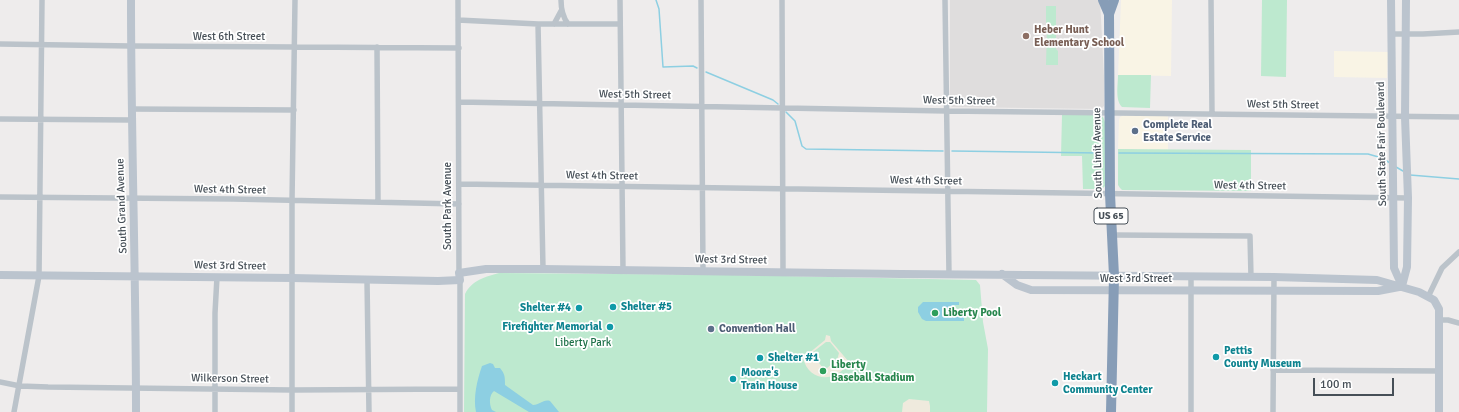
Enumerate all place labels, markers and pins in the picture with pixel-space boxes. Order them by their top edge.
place label: Heber Hunt Elementary School [1034,23,1124,49]
marker: Heber Hunt Elementary School [1021,31,1031,41]
place label: Complete Real Estate Service [1143,118,1212,144]
marker: Complete Real Estate Service [1130,126,1140,136]
place label: Shelter #5 [621,300,672,314]
place label: Shelter #4 [520,301,571,315]
marker: Shelter #5 [608,302,618,312]
marker: Shelter #4 [574,303,584,313]
place label: Liberty Pool [943,306,1001,320]
marker: Liberty Pool [930,308,940,318]
place label: Firefighter Memorial [502,320,602,334]
marker: Firefighter Memorial [605,322,615,332]
place label: Convention Hall [719,322,795,336]
marker: Convention Hall [706,324,716,334]
place label: Pettis County Museum [1224,344,1301,370]
place label: Shelter #1 [768,351,819,365]
marker: Pettis County Museum [1211,352,1221,362]
marker: Shelter #1 [755,353,765,363]
place label: Liberty Baseball Stadium [831,358,914,384]
place label: Moore's Train House [741,366,797,392]
marker: Liberty Baseball Stadium [818,366,828,376]
place label: Heckart Community Center [1063,370,1153,396]
marker: Moore's Train House [728,374,738,384]
marker: Heckart Community Center [1050,378,1060,388]

